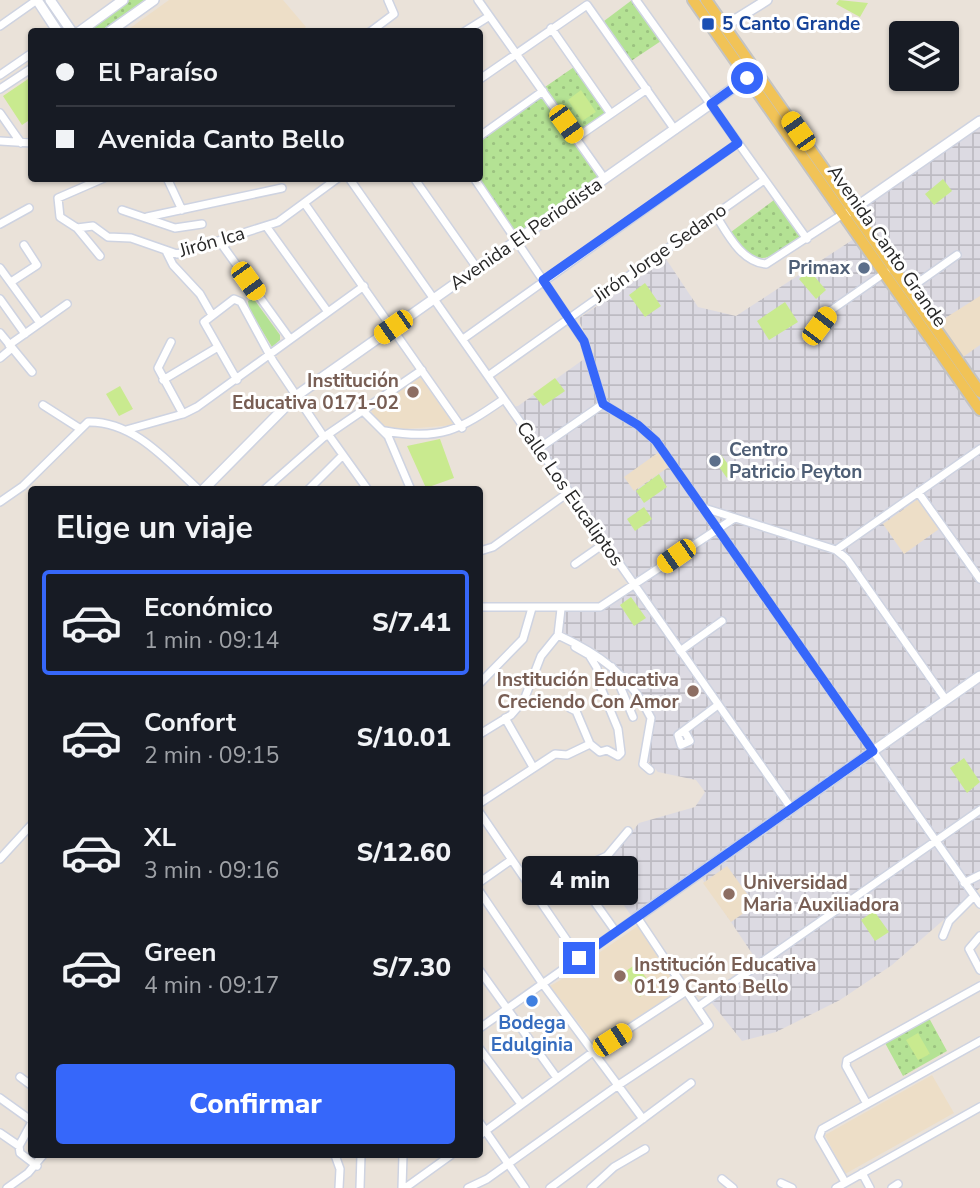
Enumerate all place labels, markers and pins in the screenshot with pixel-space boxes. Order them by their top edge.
place label: 5 Canto Grande [722,11,860,37]
marker: 5 Canto Grande [700,16,716,32]
place label: Primax [788,255,851,281]
marker: Primax [856,260,872,276]
place label: Institución Educativa 0171-02 [232,368,399,416]
marker: Institución Educativa 0171-02 [405,384,421,400]
place label: Centro Patricio Peyton [729,437,862,485]
marker: Centro Patricio Peyton [707,453,723,469]
place label: Institución Educativa Creciendo Con Amor [497,667,680,715]
marker: Institución Educativa Creciendo Con Amor [685,683,701,699]
place label: Universidad Maria Auxiliadora [743,870,899,918]
marker: Universidad Maria Auxiliadora [721,886,737,902]
place label: Institución Educativa 0119 Canto Bello [634,952,816,1000]
marker: Institución Educativa 0119 Canto Bello [612,968,628,984]
marker: Bodega Edulginia [524,993,540,1009]
place label: Bodega Edulginia [491,1010,573,1058]

